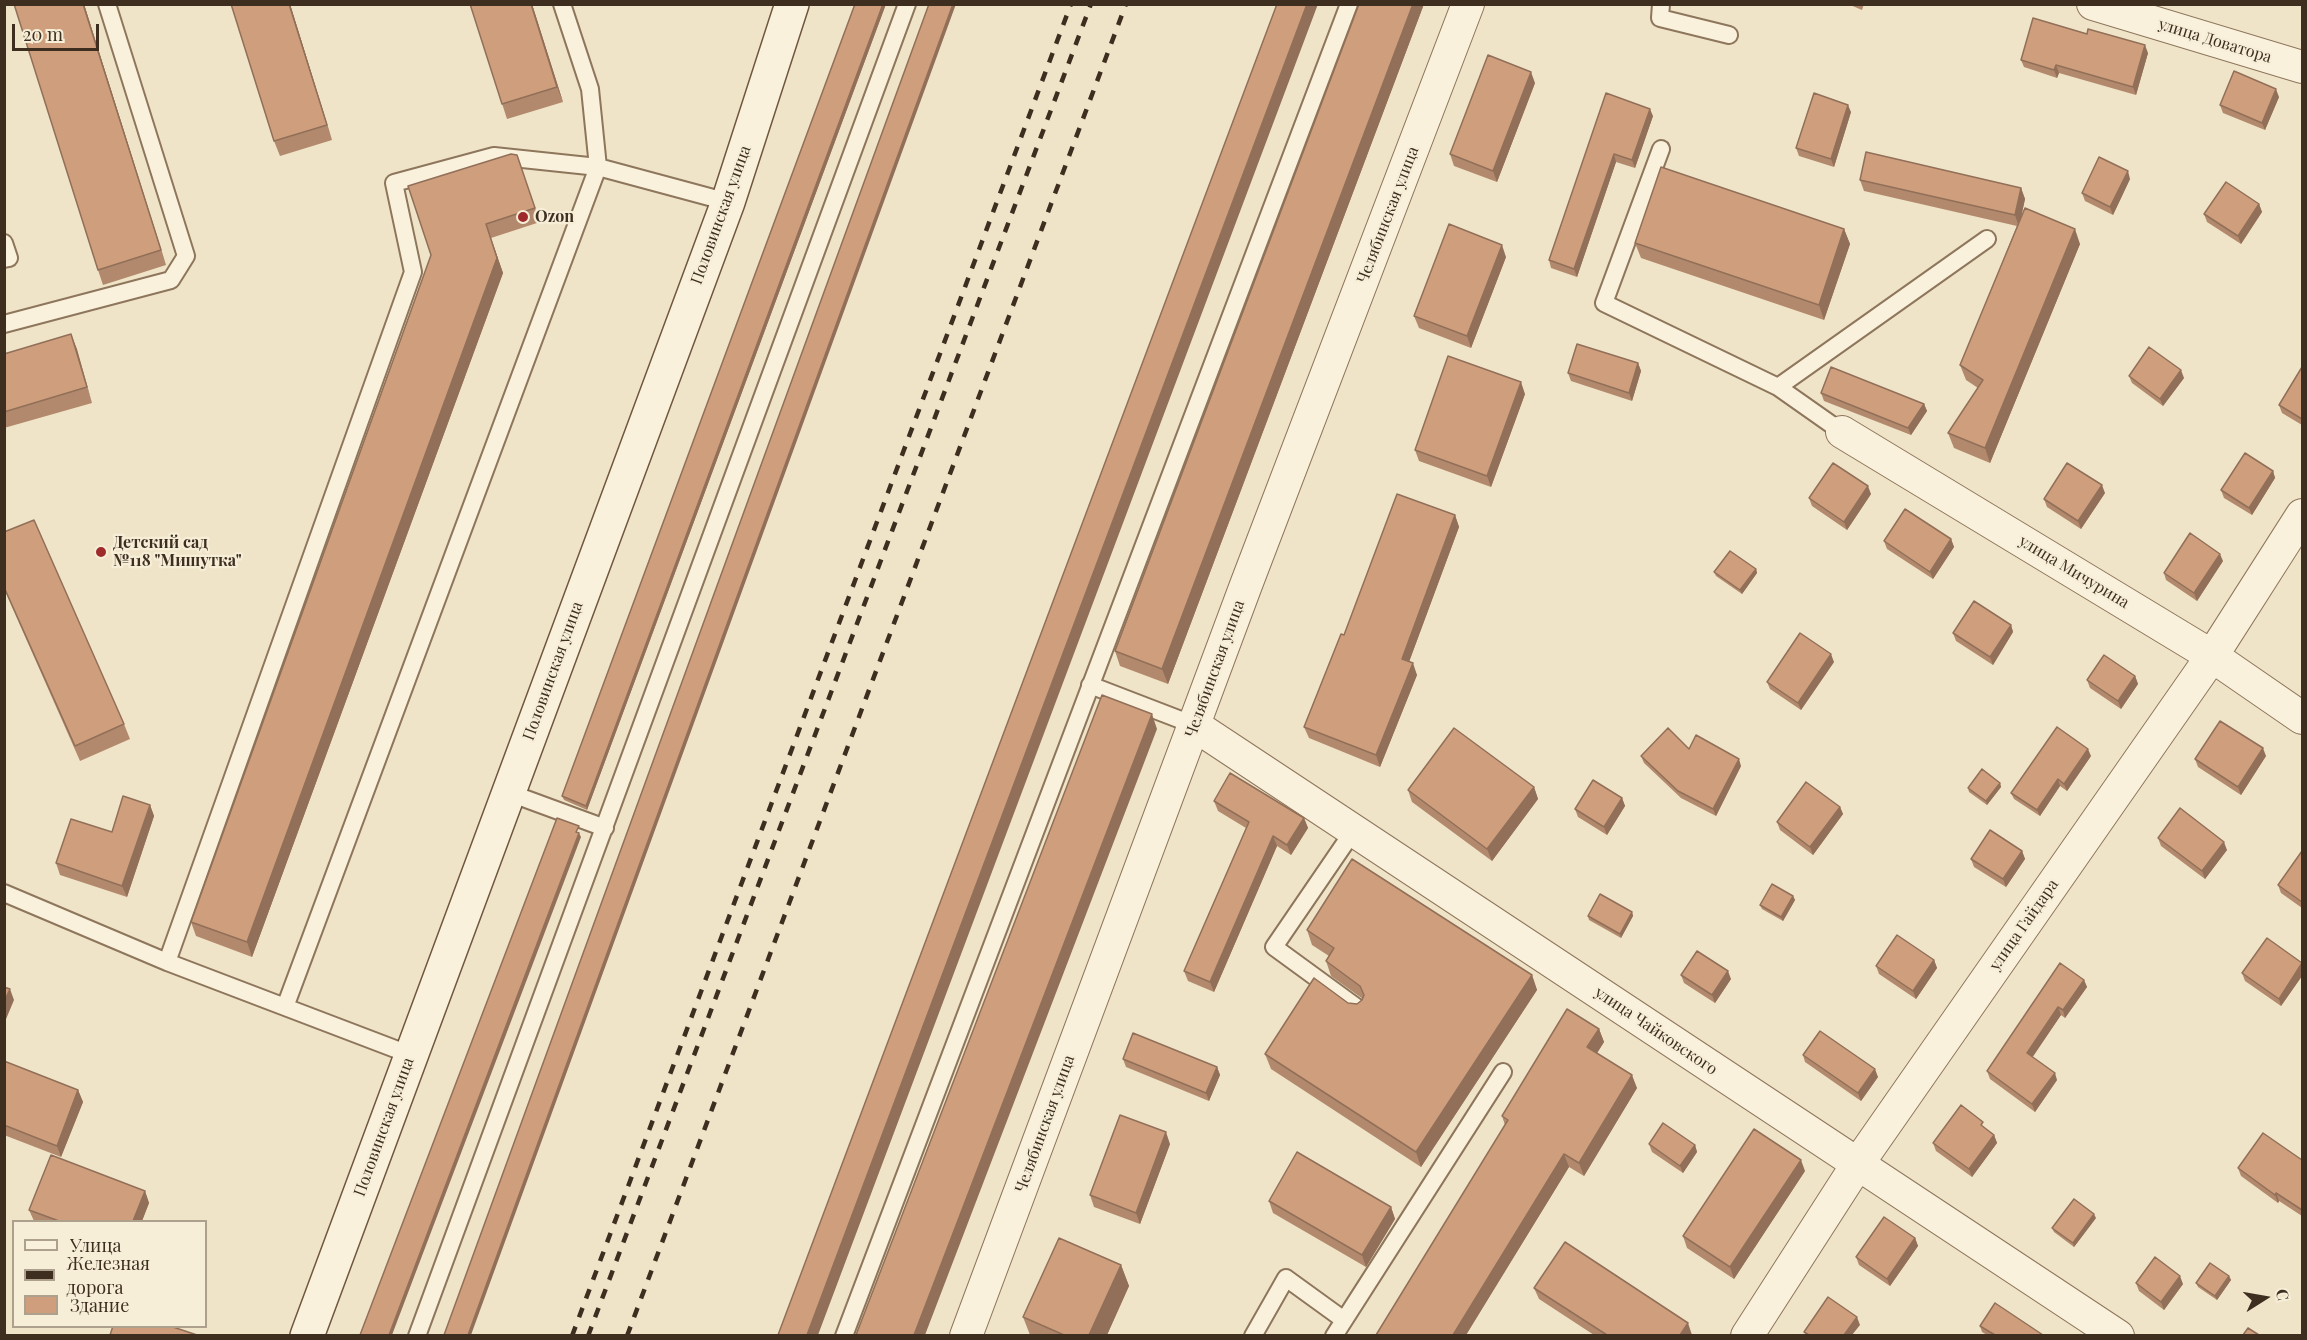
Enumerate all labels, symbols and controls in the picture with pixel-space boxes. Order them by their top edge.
scale bar [15,12,102,50]
street label: улица Доватора [2156,15,2274,67]
text: 20 m [23,22,63,46]
street label: Половинская улица [687,143,755,287]
street label: Челябинская улица [1353,144,1423,286]
place label: Ozon [535,207,574,227]
marker: Ozon [516,210,530,224]
street label: улица Мичурина [2015,532,2133,612]
place label: Детский сад №118 "Мишутка" [113,533,242,571]
marker: Детский сад №118 "Мишутка" [94,545,108,559]
street label: Челябинская улица [1181,598,1249,740]
street label: Половинская улица [519,599,587,743]
street label: улица Гайдара [1985,876,2063,974]
street label: улица Чайковского [1591,983,1721,1079]
street label: Челябинская улица [1011,1053,1079,1195]
street label: Половинская улица [350,1055,418,1199]
legend [12,1220,207,1328]
text: Улица [70,1233,121,1257]
text: Железная дорога [67,1251,150,1299]
north arrow [2235,1268,2295,1328]
text: С [2272,1287,2295,1302]
text: Здание [70,1293,129,1317]

